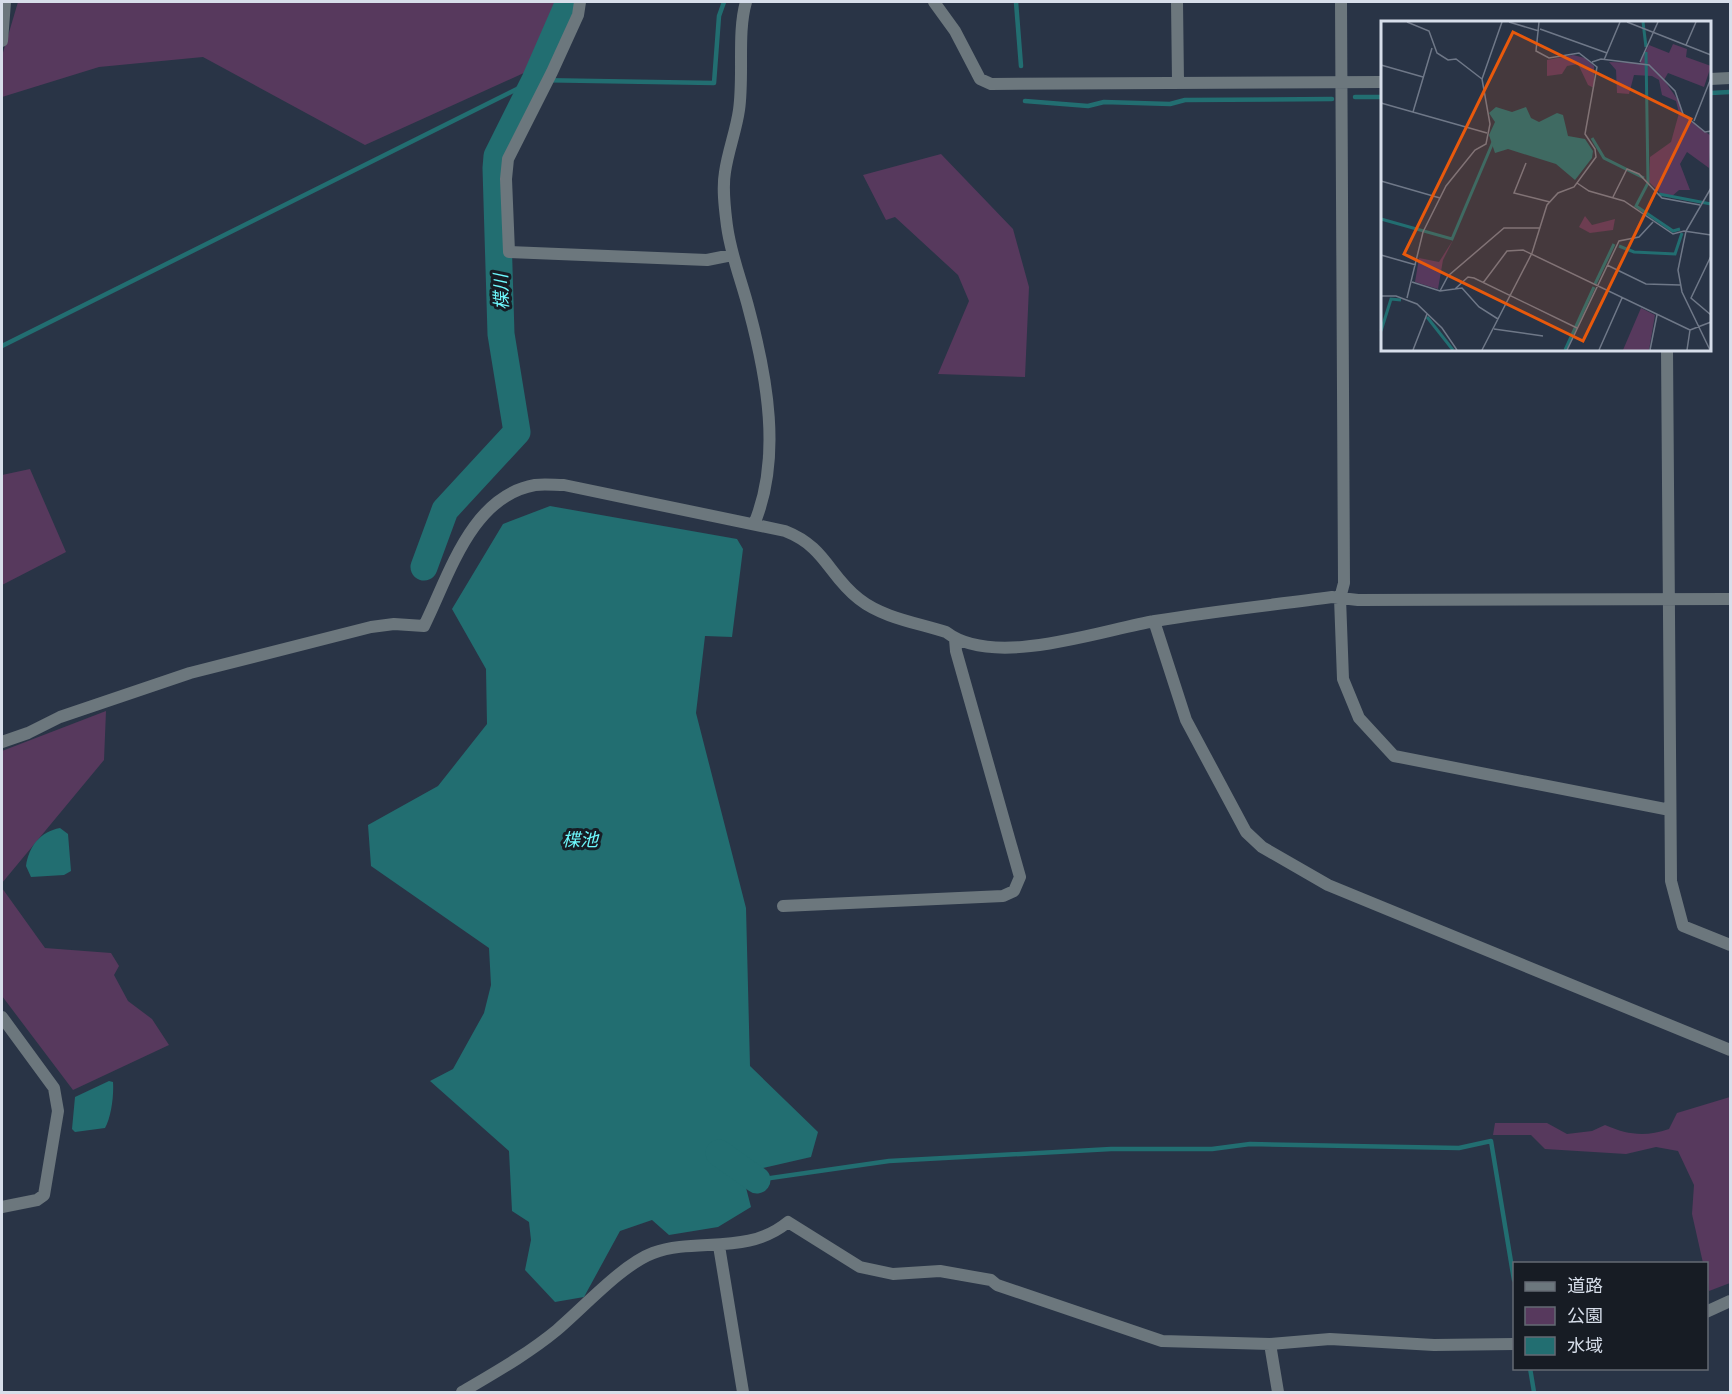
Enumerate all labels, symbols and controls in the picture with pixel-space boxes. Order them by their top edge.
inset map [1381,21,1711,351]
water label: 楪川 [486,272,514,310]
water label: 楪池 [562,825,600,852]
legend [1513,1262,1708,1370]
text: 道路 [1567,1271,1603,1298]
text: 公園 [1567,1301,1603,1328]
text: 水域 [1567,1331,1603,1358]

